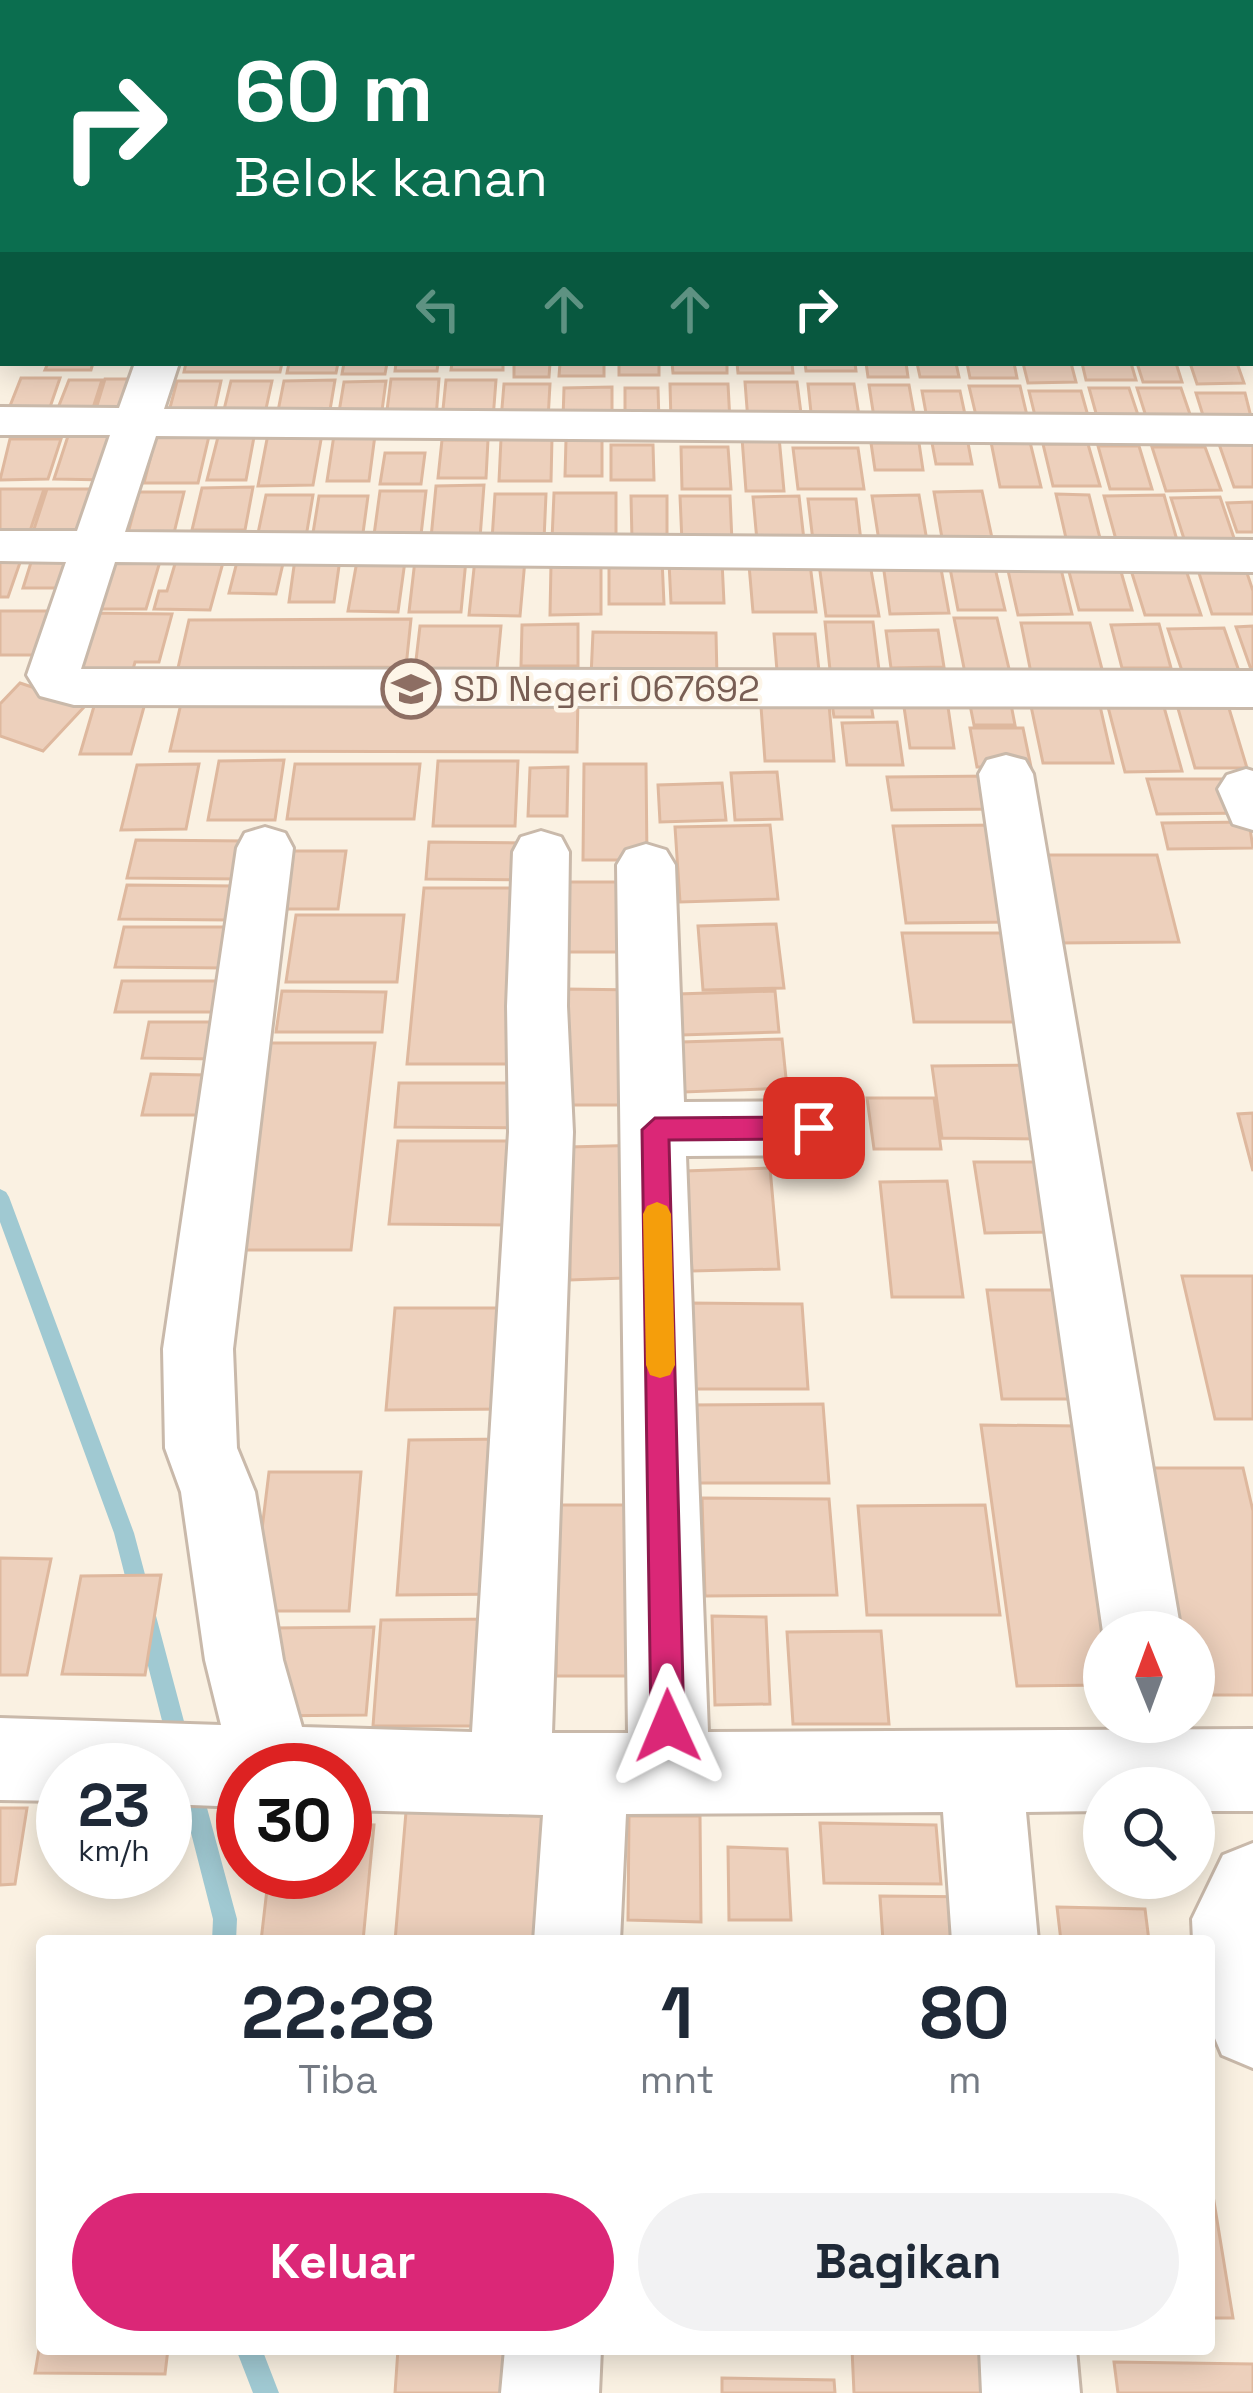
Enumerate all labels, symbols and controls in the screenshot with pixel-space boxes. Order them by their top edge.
text: 60 m [234,38,433,146]
icon: right [36,48,192,204]
text: Belok kanan [234,143,548,212]
icon: left [405,276,471,342]
icon: ahead [531,276,597,342]
icon: ahead [657,276,723,342]
icon: right [783,276,849,342]
school or university icon: SD Negeri 067692 [380,658,442,720]
place label: SD Negeri 067692 [453,666,760,712]
pin [763,1077,865,1179]
icon: arrive [781,1095,847,1161]
north arrow [1083,1611,1215,1743]
map controls [1083,1611,1215,1899]
position arrow [605,1663,731,1789]
speed limit sign: 30 [216,1743,372,1899]
text: 23 [78,1767,150,1844]
button: search [1083,1767,1215,1899]
text: km/h [78,1831,150,1870]
text: 22:28 [241,1967,434,2059]
text: 1 [661,1967,693,2059]
text: 80 [920,1967,1010,2059]
text: Tiba [298,2055,378,2104]
text: mnt [640,2055,714,2104]
text: m [948,2055,982,2104]
button: Keluar [72,2193,614,2331]
button: Bagikan [638,2193,1179,2331]

